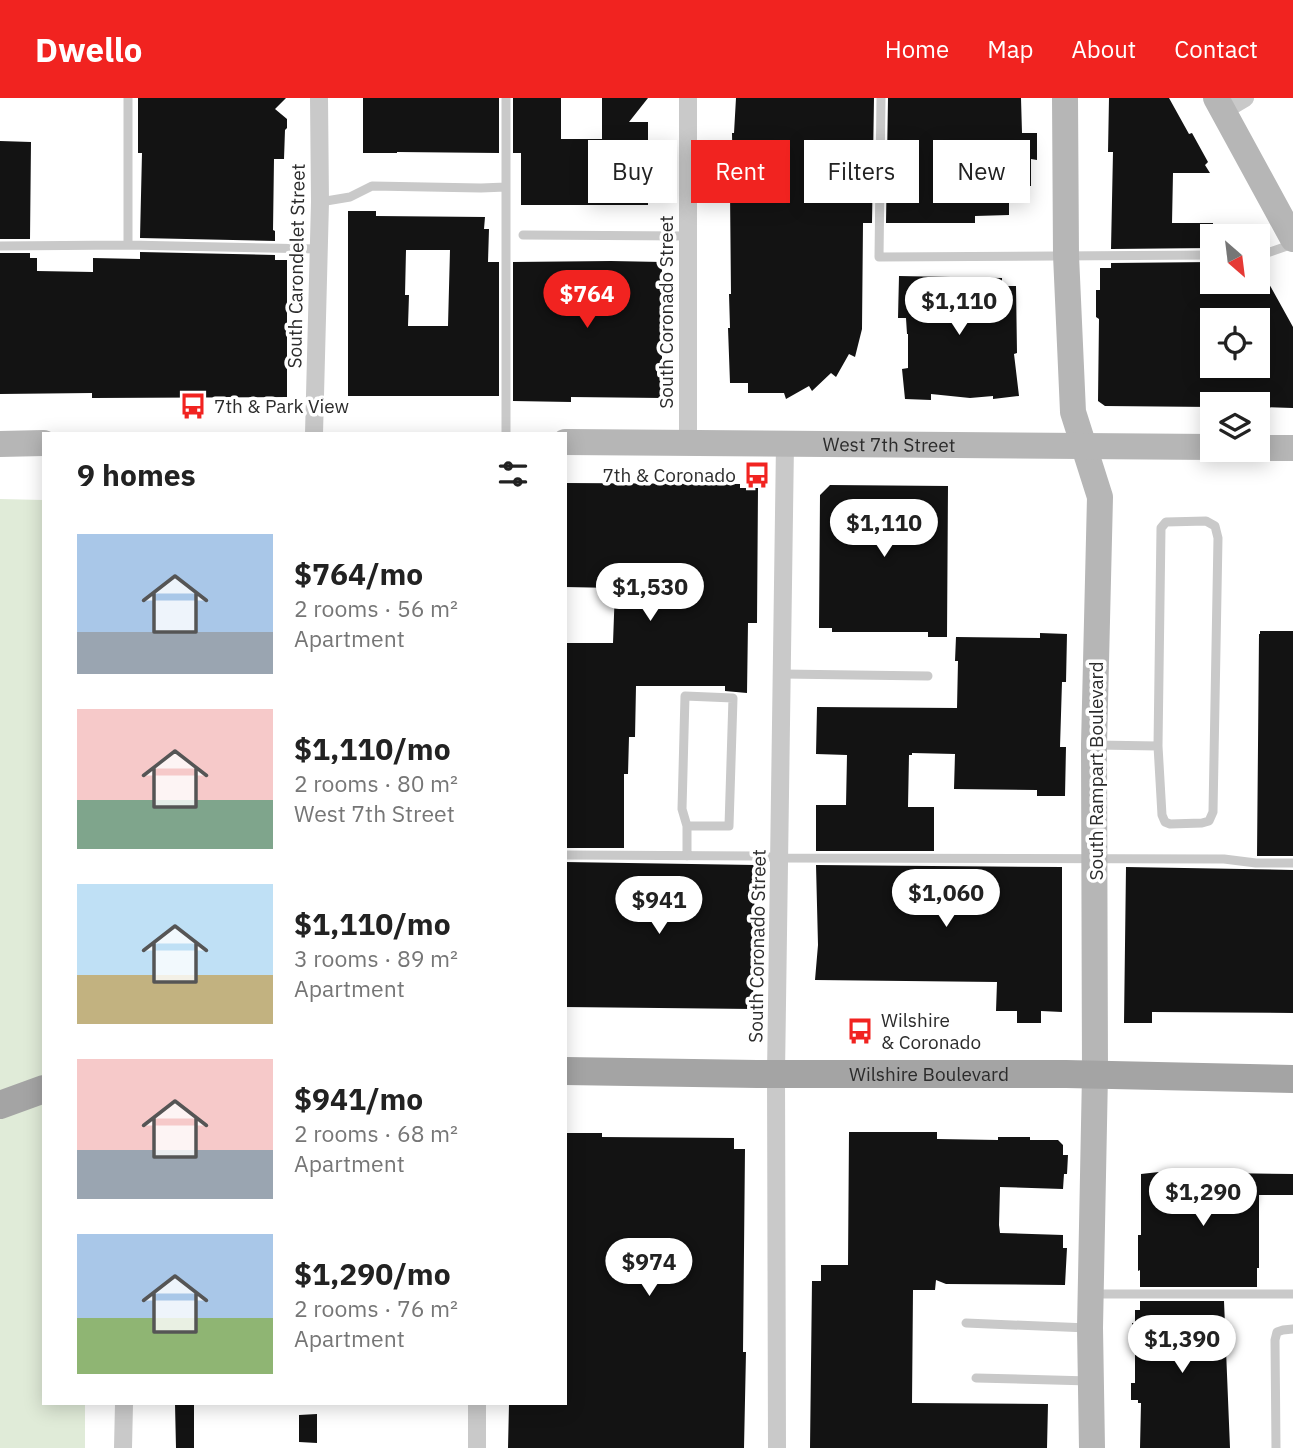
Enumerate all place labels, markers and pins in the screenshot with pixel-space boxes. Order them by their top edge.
pin: $764 [546,271,628,330]
pin: $1,110 [902,278,1016,337]
bus stop icon: 7th & Park View [178,391,208,421]
place label: 7th & Park View [214,394,349,418]
bus stop icon: 7th & Coronado [742,460,772,490]
place label: 7th & Coronado [602,463,736,487]
pin: $1,110 [827,500,941,559]
pin: $1,530 [593,564,707,623]
pin: $1,060 [889,870,1003,929]
pin: $941 [618,876,700,936]
place label: Wilshire & Coronado [881,1008,981,1054]
bus stop icon: Wilshire & Coronado [845,1016,875,1046]
pin: $1,290 [1146,1168,1260,1228]
pin: $974 [608,1238,690,1298]
pin: $1,390 [1125,1316,1239,1375]

